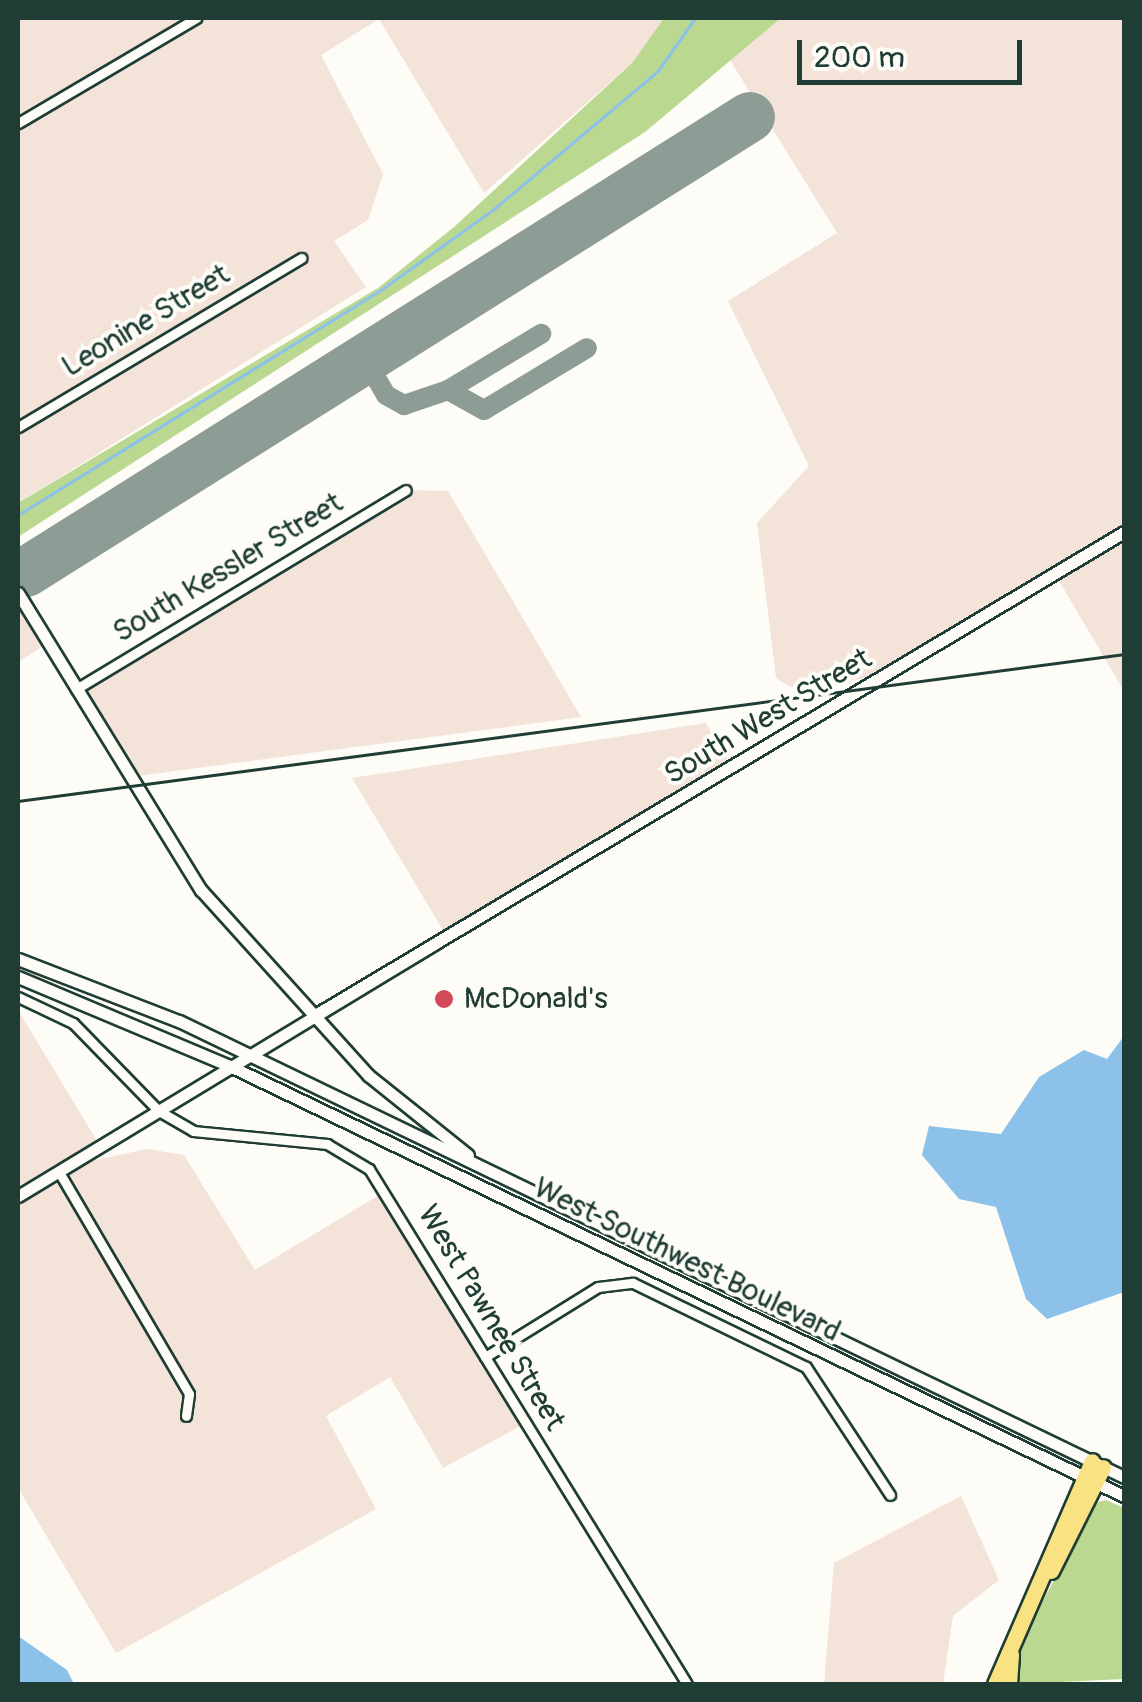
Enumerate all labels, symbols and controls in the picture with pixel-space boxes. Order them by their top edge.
scale bar [802,20,1027,82]
text: 200 m [814,39,905,76]
street label: Leonine Street [56,257,236,385]
street label: South Kessler Street [107,485,349,651]
street label: South West Street [658,641,878,793]
place label: McDonald's [464,981,608,1017]
marker: McDonald's [433,988,455,1010]
street label: West Southwest Boulevard [528,1170,846,1350]
street label: West Pawnee Street [410,1199,572,1437]

